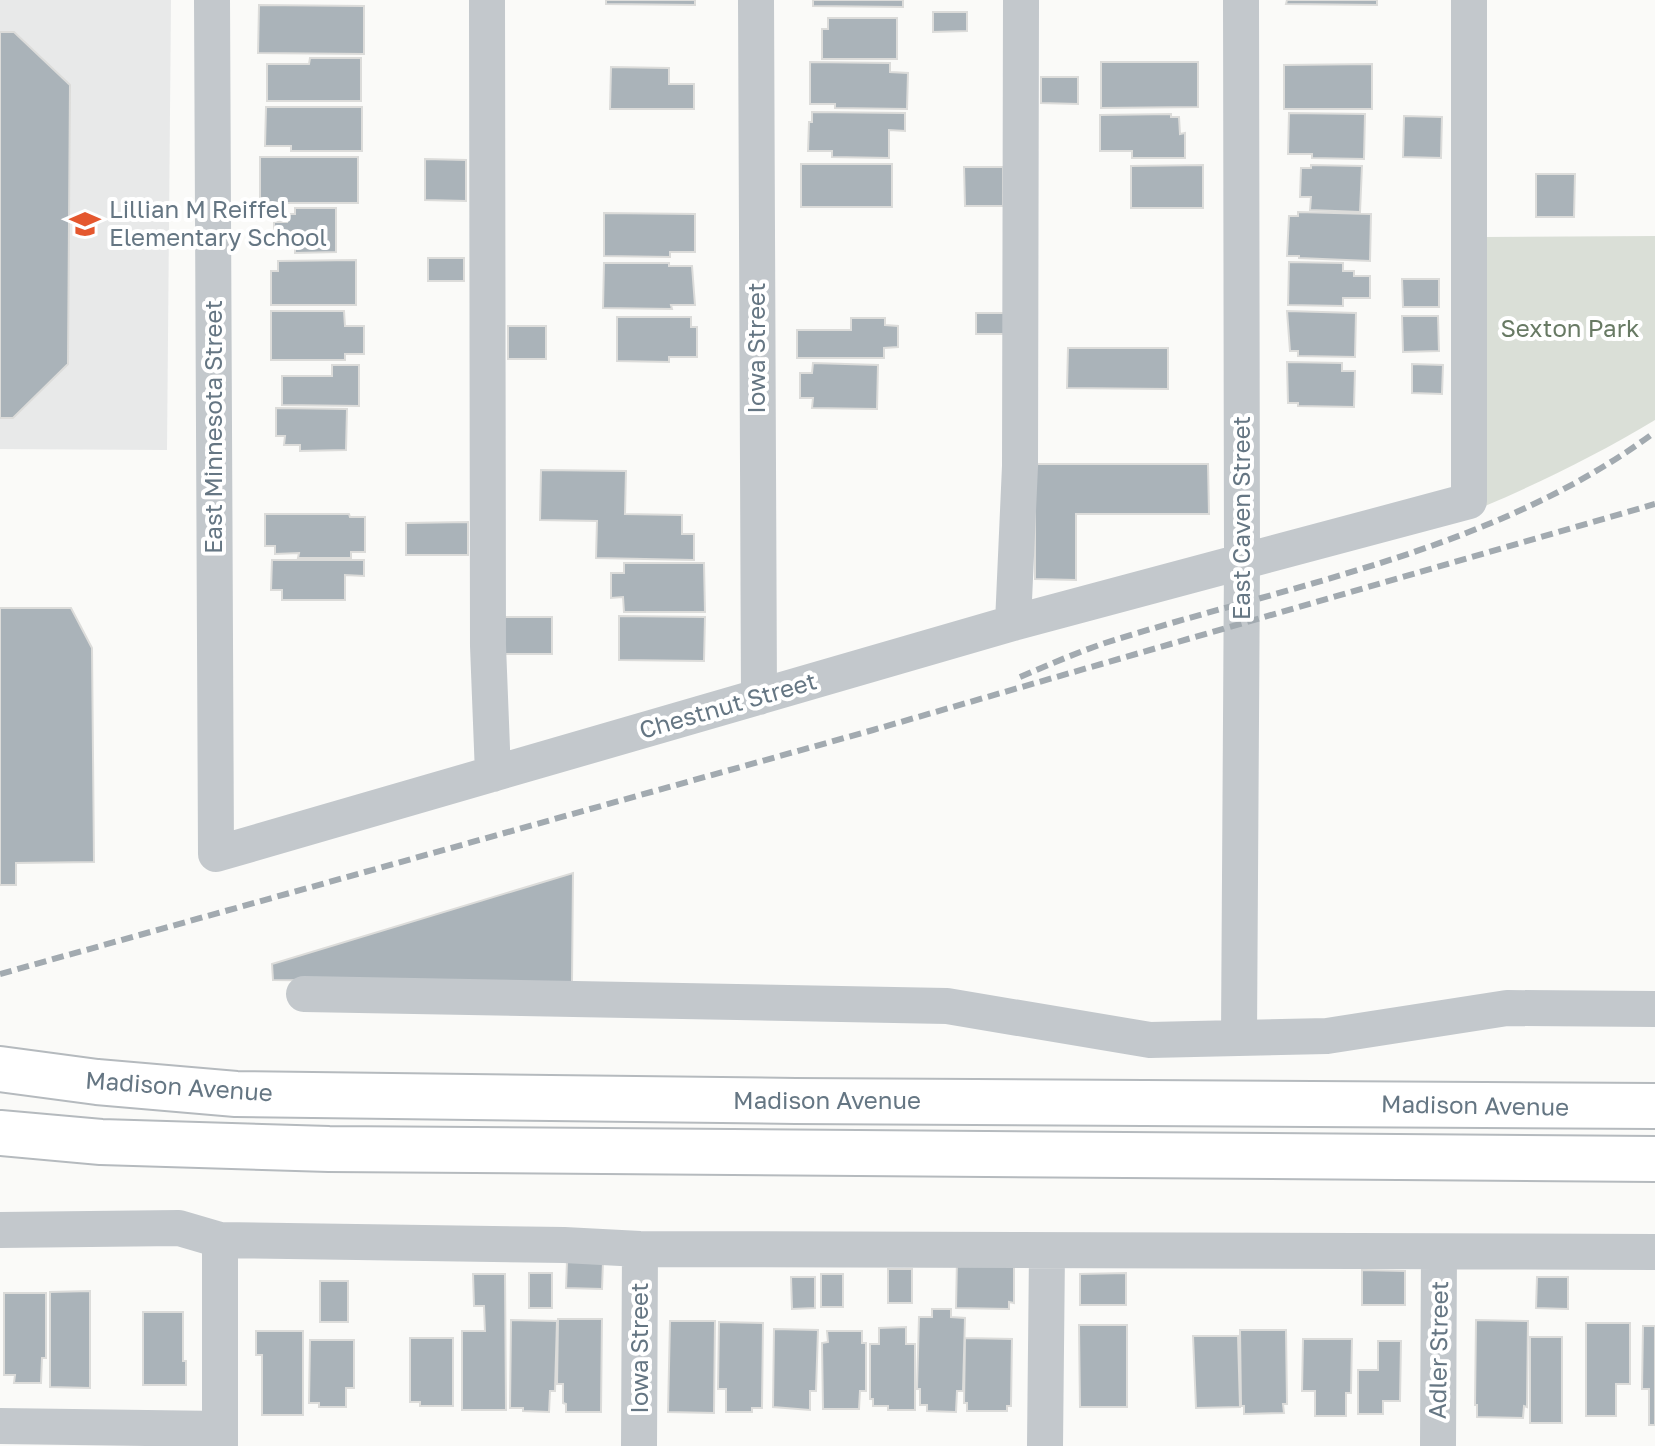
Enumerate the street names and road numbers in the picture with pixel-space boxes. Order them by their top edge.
street label: Iowa Street [741,282,770,414]
street label: East Minnesota Street [198,300,227,554]
street label: East Caven Street [1226,416,1255,620]
street label: Chestnut Street [636,665,820,744]
street label: Madison Avenue [84,1064,274,1107]
street label: Madison Avenue [733,1085,921,1114]
street label: Madison Avenue [1381,1088,1569,1121]
street label: Adler Street [1422,1281,1453,1419]
street label: Iowa Street [624,1282,653,1414]

